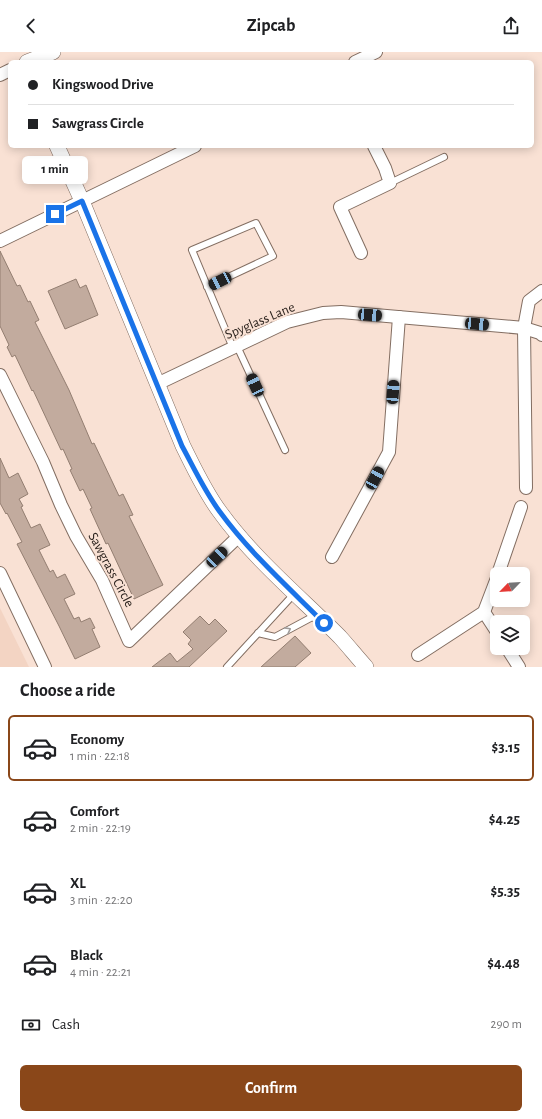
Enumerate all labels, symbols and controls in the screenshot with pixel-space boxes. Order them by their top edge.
icon: back [20,15,42,37]
icon: share [500,15,522,37]
text: Zipcab [247,17,295,35]
text: Kingswood Drive [52,77,154,92]
text: Sawgrass Circle [52,116,144,131]
callout: 1 min [22,156,88,184]
text: 1 min [41,163,69,176]
route end [46,205,64,223]
car [207,270,233,292]
street label: Spyglass Lane [223,300,297,342]
car [358,308,382,322]
car [465,317,489,331]
car [244,372,266,398]
car [386,380,400,404]
car [364,465,386,491]
street label: Sawgrass Circle [85,530,137,610]
car [204,544,230,570]
north arrow [490,567,530,607]
map controls [490,567,530,655]
route start [315,614,333,632]
button: layers [490,615,530,655]
one-way arrow [284,627,291,634]
text: Choose a ride [20,682,115,700]
icon: car [22,730,58,766]
text: Economy [70,732,124,747]
text: $3.15 [491,740,520,755]
text: 1 min · 22:18 [70,750,130,763]
icon: car [22,802,58,838]
text: Comfort [70,804,119,819]
text: $4.25 [489,812,520,827]
text: 2 min · 22:19 [70,822,131,835]
icon: car [22,874,58,910]
text: XL [70,876,86,891]
text: $5.35 [490,884,520,899]
text: 3 min · 22:20 [70,894,133,907]
icon: car [22,946,58,982]
text: Black [70,948,103,963]
text: $4.48 [487,956,520,971]
text: 4 min · 22:21 [70,966,131,979]
icon: cash [20,1014,42,1036]
text: Cash [52,1017,80,1032]
text: 290 m [491,1018,522,1031]
button: Confirm [20,1065,522,1111]

